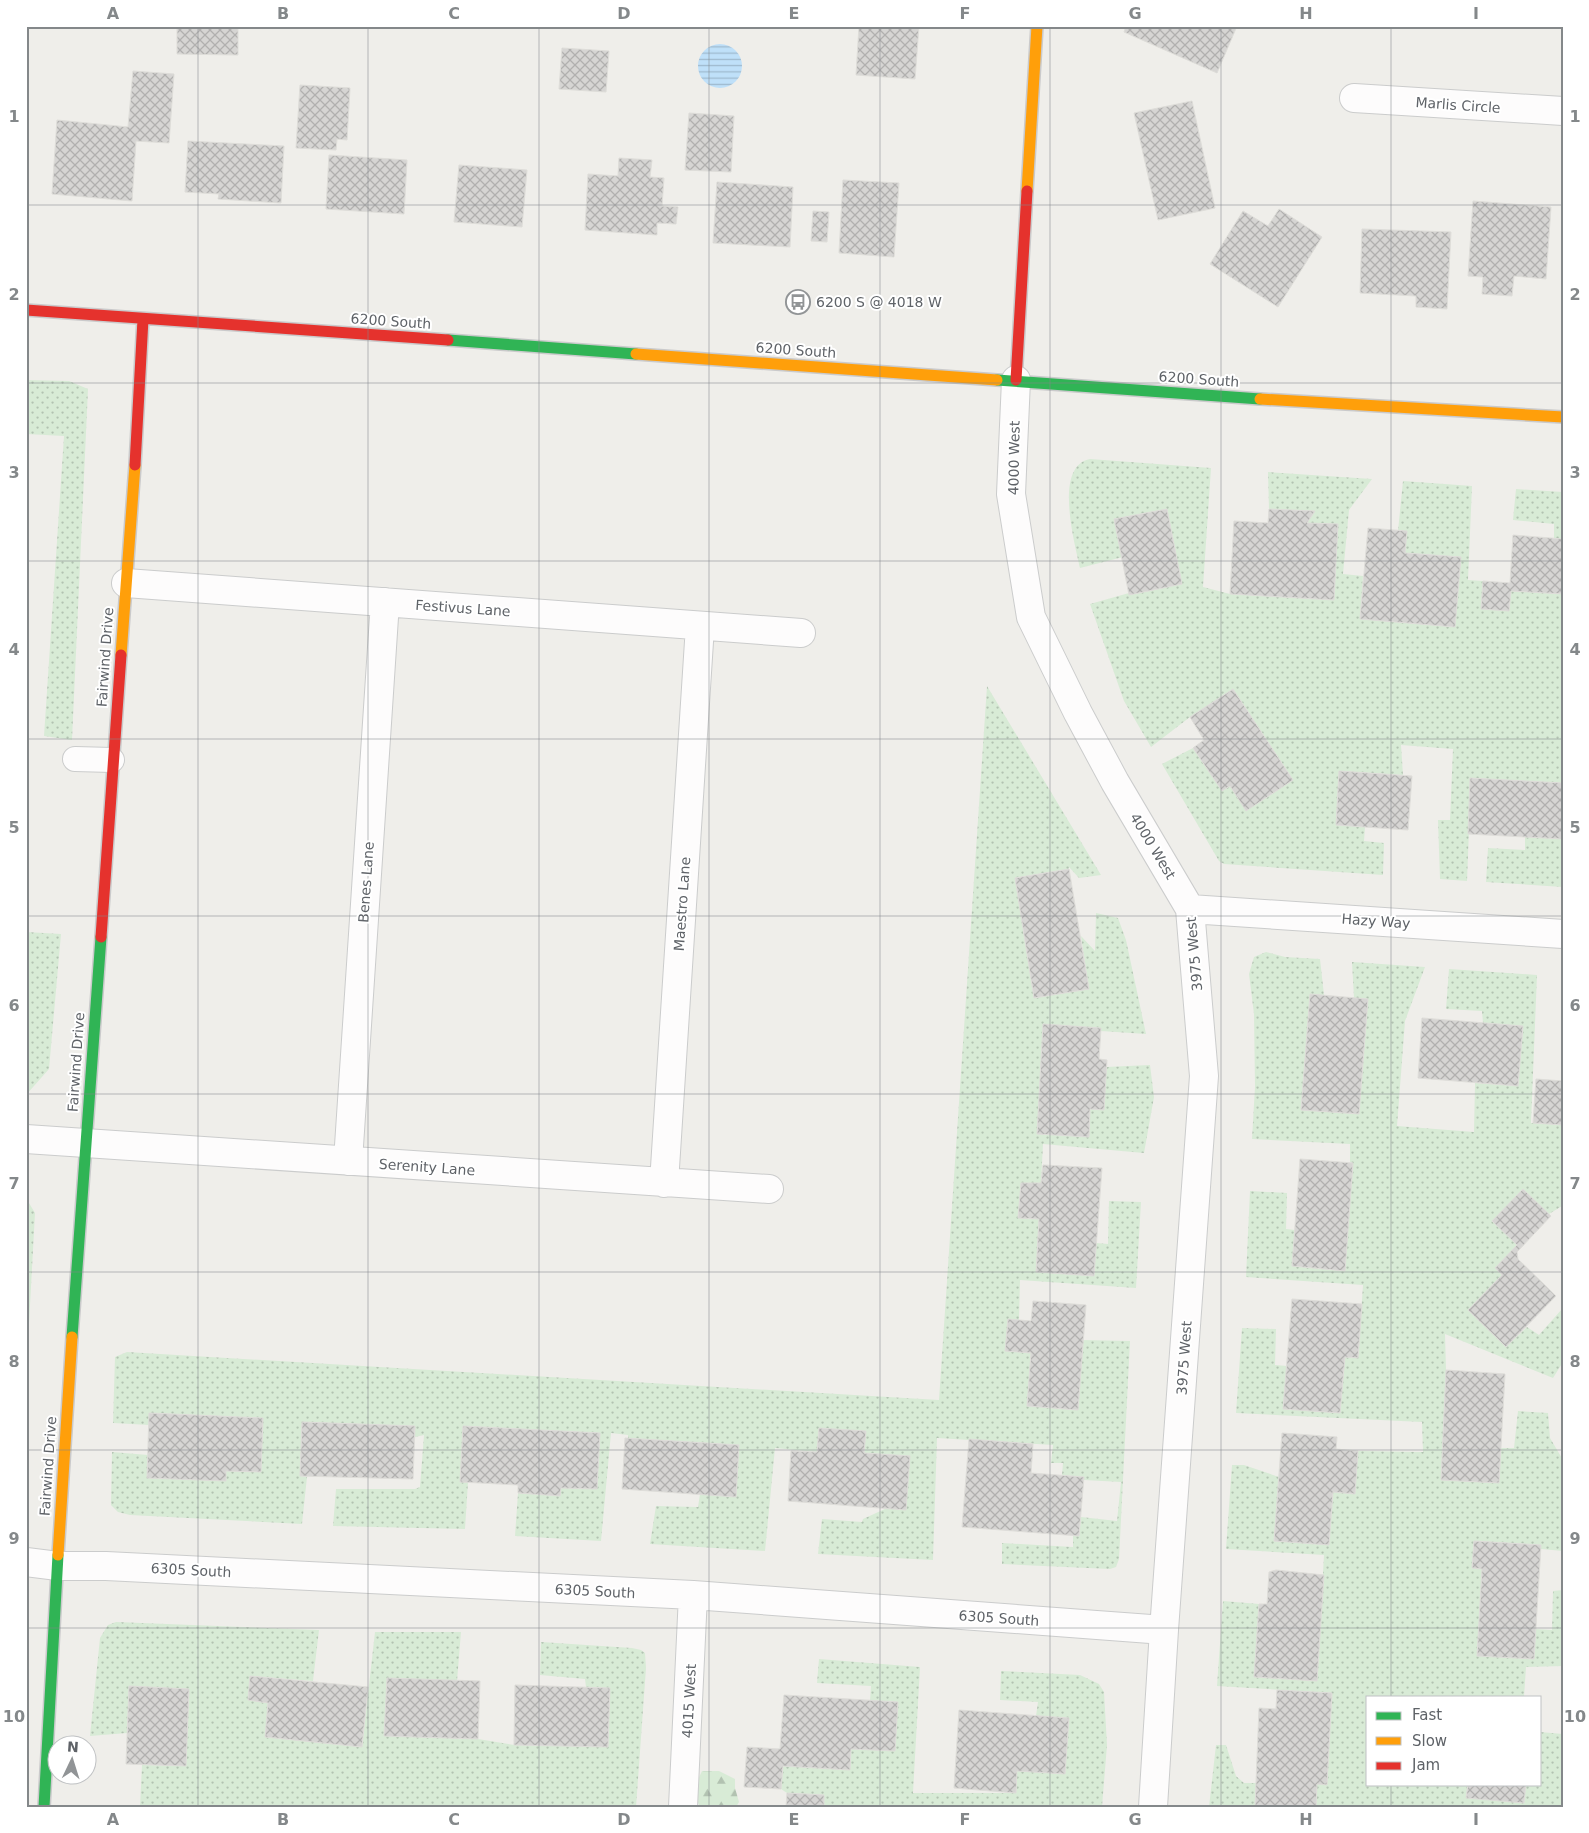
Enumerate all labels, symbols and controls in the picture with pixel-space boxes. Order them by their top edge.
text: A [107,4,120,23]
text: B [277,4,289,23]
text: C [448,4,460,23]
text: D [617,4,631,23]
text: E [789,4,799,23]
text: F [960,4,970,23]
text: G [1128,4,1142,23]
text: H [1299,4,1313,23]
text: I [1473,4,1479,23]
street label: Marlis Circle [1415,94,1501,116]
text: 1 [8,107,20,126]
text: 1 [1569,107,1581,126]
text: 2 [8,285,20,304]
text: 2 [1569,285,1581,304]
bus stop icon: 6200 S @ 4018 W [785,289,811,315]
place label: 6200 S @ 4018 W [816,294,942,310]
street label: 6200 South [350,310,432,332]
street label: 6200 South [755,339,837,361]
street label: 6200 South [1158,368,1240,390]
street label: 4000 West [1005,420,1023,495]
text: 3 [8,463,20,482]
text: 3 [1569,463,1581,482]
street label: Festivus Lane [415,597,511,619]
street label: Fairwind Drive [94,607,116,707]
text: 4 [8,640,20,659]
text: 4 [1569,640,1581,659]
street label: 4000 West [1127,810,1179,882]
text: 5 [8,818,20,837]
text: 5 [1569,818,1581,837]
street label: Benes Lane [355,841,377,923]
street label: Maestro Lane [671,856,693,952]
street label: Hazy Way [1341,911,1411,931]
street label: 3975 West [1183,916,1205,992]
text: 6 [8,996,20,1015]
text: 6 [1569,996,1581,1015]
street label: Fairwind Drive [65,1012,87,1112]
street label: Serenity Lane [378,1156,476,1178]
text: 7 [8,1174,20,1193]
text: 7 [1569,1174,1581,1193]
street label: 3975 West [1173,1320,1195,1396]
text: 8 [8,1352,20,1371]
text: 8 [1569,1352,1581,1371]
street label: Fairwind Drive [37,1416,59,1516]
text: 9 [8,1529,20,1548]
text: 9 [1569,1529,1581,1548]
street label: 6305 South [150,1560,232,1580]
street label: 6305 South [554,1581,636,1601]
street label: 6305 South [958,1607,1040,1629]
street label: 4015 West [679,1663,699,1739]
legend [1366,1696,1542,1786]
text: Fast [1412,1706,1442,1724]
text: 10 [3,1707,25,1726]
text: 10 [1564,1707,1586,1726]
text: Slow [1412,1732,1447,1750]
north arrow [48,1736,98,1786]
text: N [67,1739,79,1755]
text: Jam [1411,1756,1440,1774]
text: A [107,1810,120,1829]
text: B [277,1810,289,1829]
text: C [448,1810,460,1829]
text: D [617,1810,631,1829]
text: E [789,1810,799,1829]
text: F [960,1810,970,1829]
text: G [1128,1810,1142,1829]
text: H [1299,1810,1313,1829]
text: I [1473,1810,1479,1829]

